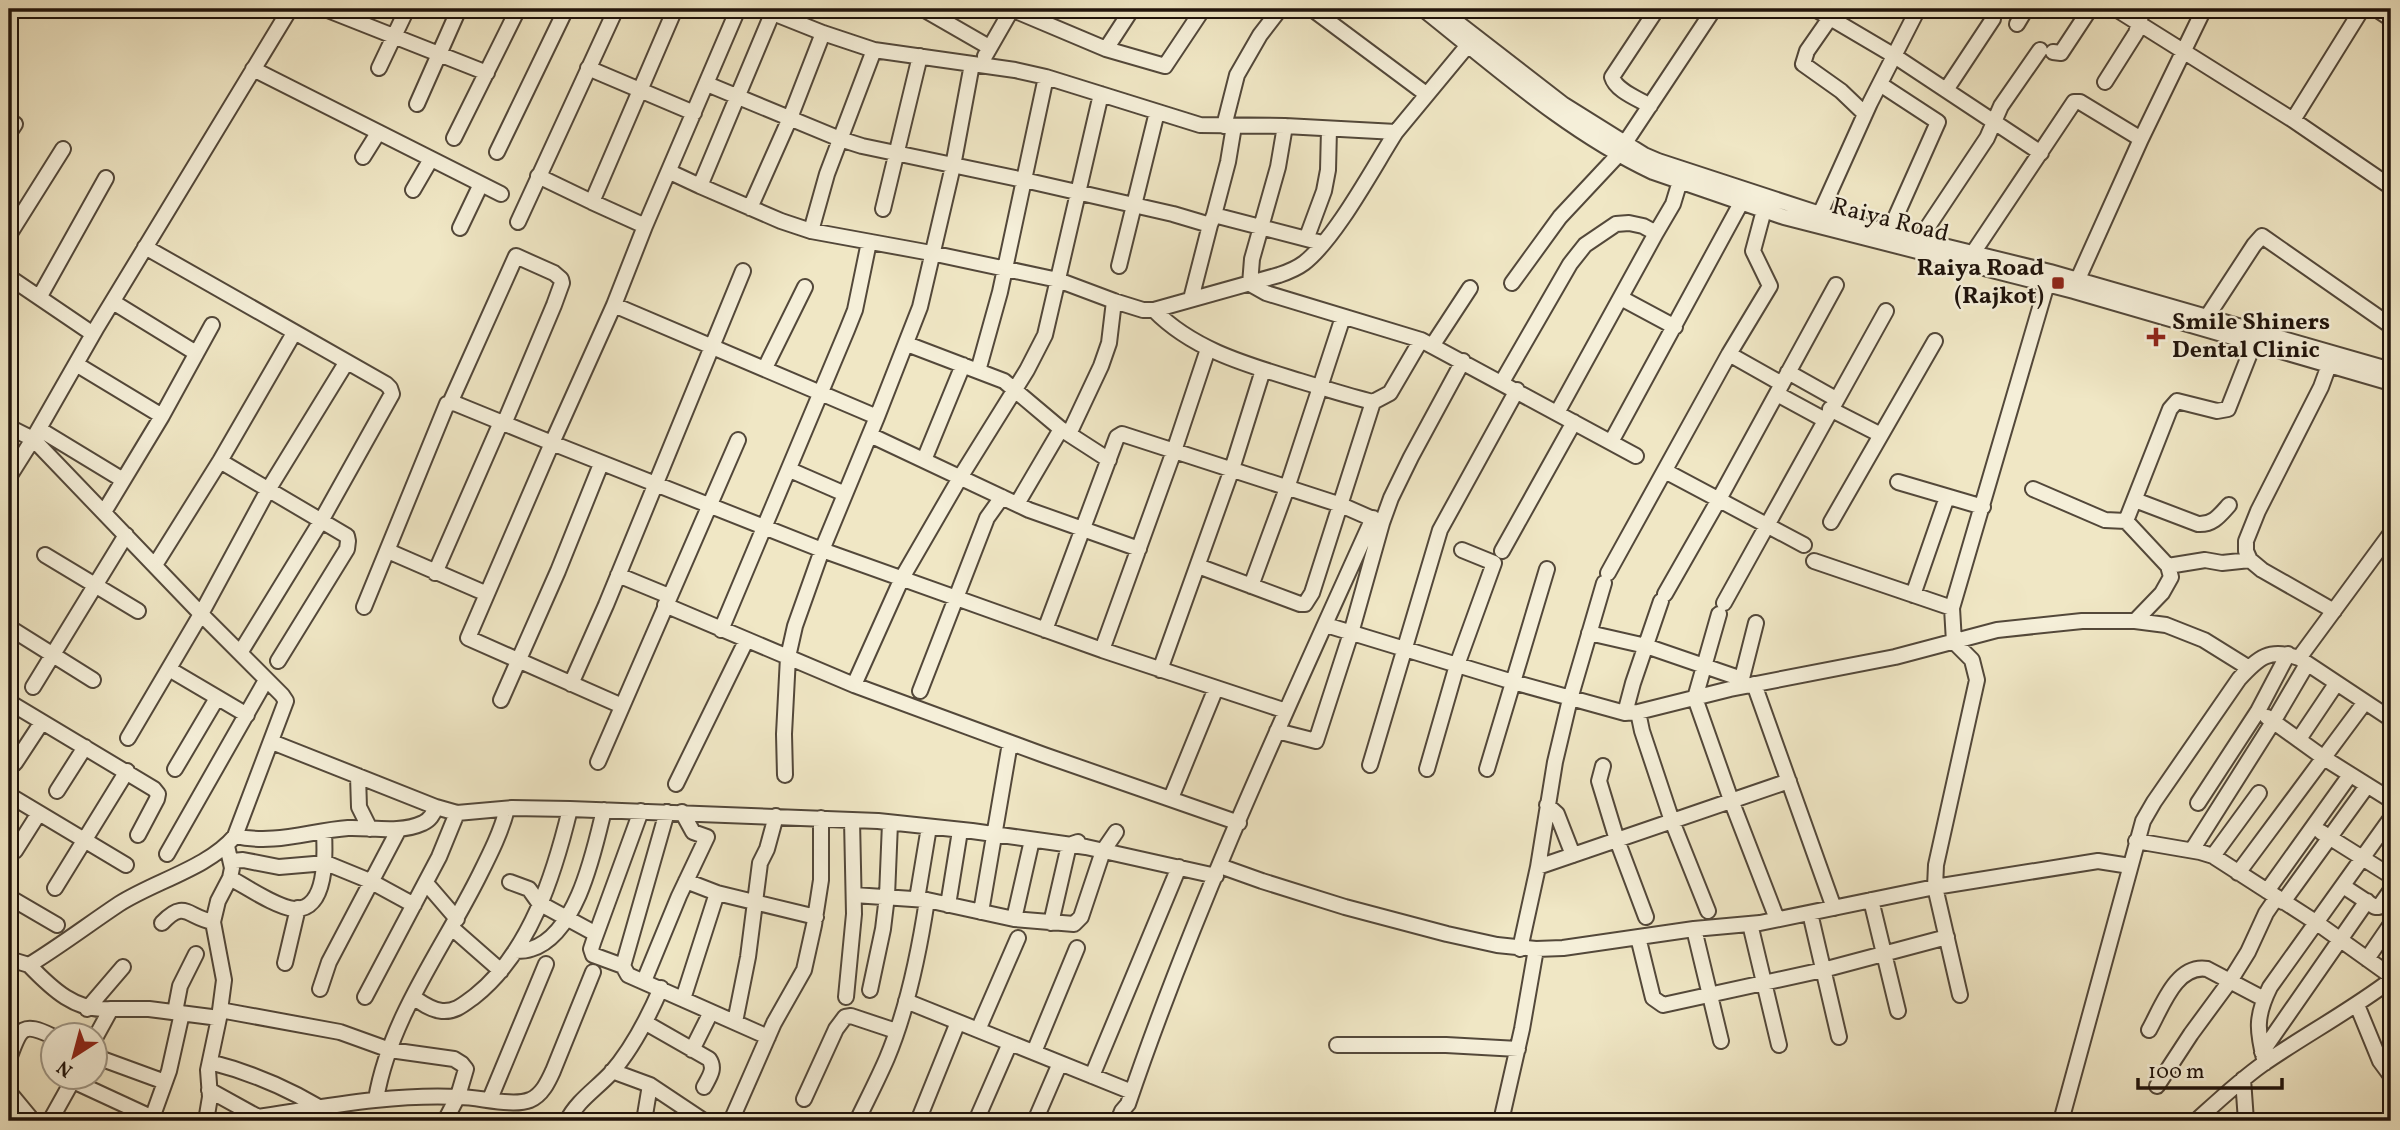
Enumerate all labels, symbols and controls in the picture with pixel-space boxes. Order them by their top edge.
street label: Raiya Road [1828,190,1952,252]
place label: Raiya Road (Rajkot) [1917,252,2044,314]
marker: Raiya Road (Rajkot) [2050,275,2066,291]
place label: Smile Shiners Dental Clinic [2172,306,2330,368]
marker: Smile Shiners Dental Clinic [2146,327,2166,347]
north arrow [38,1021,108,1092]
scale bar [2138,1046,2281,1090]
text: N [52,1053,78,1083]
text: 100 m [2148,1058,2205,1087]

